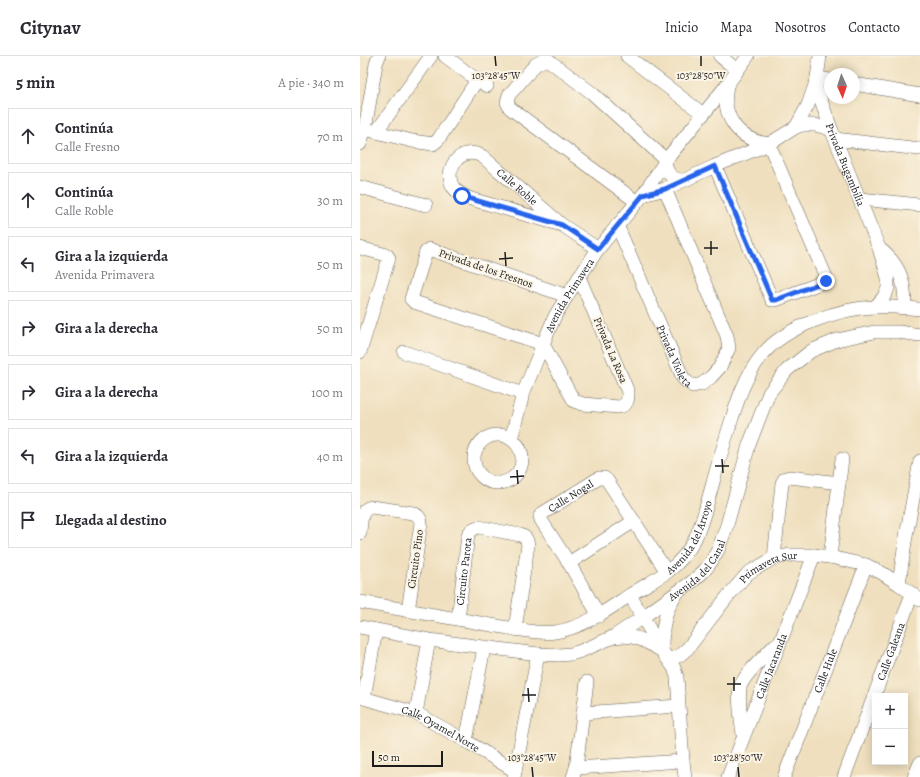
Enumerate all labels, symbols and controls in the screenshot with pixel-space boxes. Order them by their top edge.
text: Citynav [20,15,81,41]
text: Inicio [665,18,698,37]
text: Mapa [720,18,752,37]
text: Nosotros [774,18,826,37]
text: Contacto [848,18,900,37]
north arrow [824,68,860,104]
text: 103°28'45"W [472,69,521,82]
text: 103°28'50"W [676,69,726,82]
text: 5 min [16,71,55,94]
text: A pie · 340 m [278,74,344,91]
text: Continúa [55,118,113,138]
street label: Privada Bugambilia [822,121,869,209]
icon: ahead [17,125,39,147]
text: 70 m [317,128,343,145]
text: Calle Fresno [55,138,120,155]
street label: Calle Roble [493,165,541,209]
text: Continúa [55,182,113,202]
route start [453,187,471,205]
icon: ahead [17,189,39,211]
text: 30 m [317,192,343,209]
text: Calle Roble [55,202,114,219]
street label: Privada de los Fresnos [437,245,535,292]
text: Gira a la izquierda [55,246,168,266]
icon: left [17,253,39,275]
street label: Avenida Primavera [541,255,598,336]
text: 50 m [317,256,343,273]
text: Avenida Primavera [55,266,155,283]
route end [817,272,835,290]
street label: Privada La Rosa [590,315,632,386]
icon: right [17,317,39,339]
text: Gira a la derecha [55,318,158,338]
text: 50 m [317,320,343,337]
street label: Privada Violeta [653,322,695,392]
icon: right [17,381,39,403]
text: Gira a la derecha [55,382,158,402]
text: 100 m [311,384,343,401]
icon: left [17,445,39,467]
text: Gira a la izquierda [55,446,168,466]
text: 40 m [317,448,343,465]
street label: Calle Nogal [545,476,597,516]
street label: Avenida del Arroyo [662,498,716,579]
icon: arrive [17,509,39,531]
text: Llegada al destino [55,510,167,530]
street label: Circuito Pino [404,528,427,590]
street label: Circuito Parota [453,536,476,606]
street label: Avenida del Canal [664,537,729,605]
street label: Primavera Sur [735,548,797,587]
street label: Calle Galeana [874,620,909,683]
street label: Calle Jacaranda [752,631,791,701]
street label: Calle Hule [810,646,841,695]
map controls [872,693,908,765]
button: + [872,693,908,729]
street label: Calle Oyamel Norte [400,702,483,756]
button: − [872,729,908,765]
scale bar [372,749,443,768]
text: 50 m [378,750,400,765]
text: 103°28'45"W [508,751,557,764]
text: 103°28'50"W [713,751,763,764]

